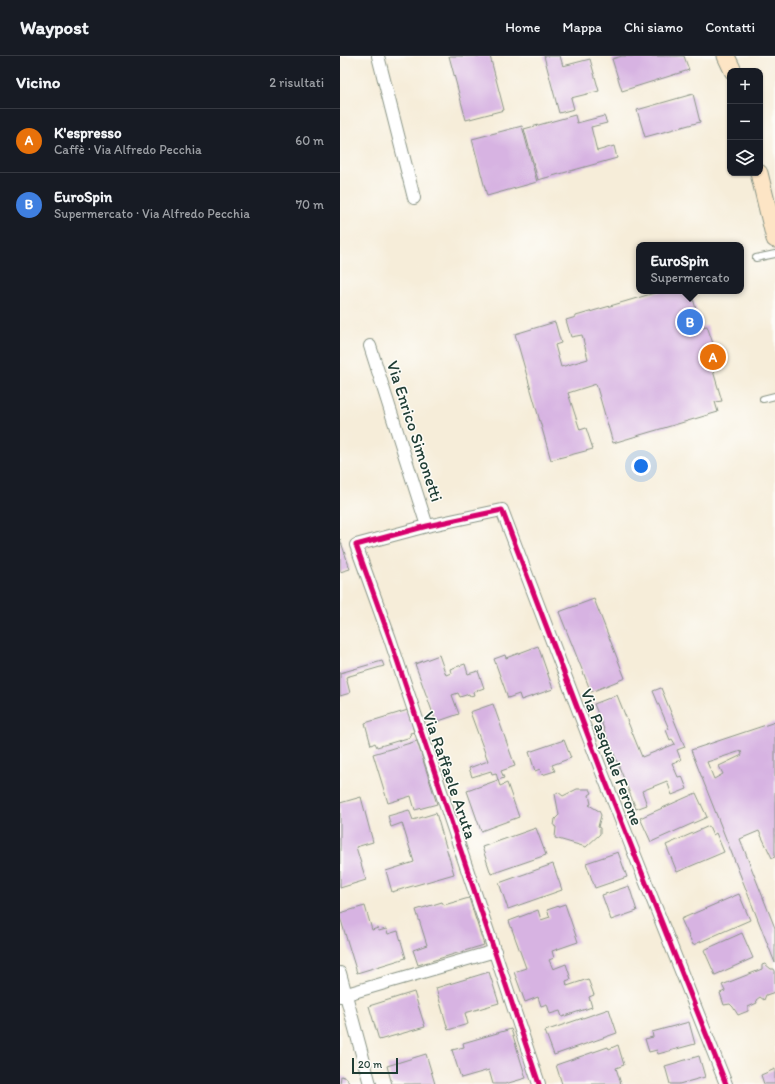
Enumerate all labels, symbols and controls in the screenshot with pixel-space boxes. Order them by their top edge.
text: Waypost [20,16,89,39]
text: Home [505,19,540,36]
text: Mappa [562,19,602,36]
text: Chi siamo [624,19,683,36]
text: Contatti [705,19,755,36]
map controls [727,68,763,176]
button: + [727,68,763,104]
text: Vicino [16,72,60,92]
text: 2 risultati [269,75,324,90]
button: − [727,104,763,140]
text: K'espresso [54,124,122,142]
text: A [25,133,33,148]
text: 60 m [295,133,324,148]
button: layers [727,140,763,176]
text: Caffè · Via Alfredo Pecchia [54,142,202,157]
text: EuroSpin [54,188,112,206]
text: B [25,197,33,212]
text: 70 m [296,197,324,212]
text: Supermercato · Via Alfredo Pecchia [54,206,250,221]
popup [636,242,744,294]
text: EuroSpin [650,252,709,270]
text: Supermercato [650,270,730,285]
pin: B [677,307,703,337]
pin: A [700,342,726,372]
street label: Via Enrico Simonetti [383,358,447,504]
your location [631,456,651,476]
street label: Via Pasquale Ferone [577,686,647,828]
street label: Via Raffaele Aruta [419,709,481,841]
scale bar [352,1056,398,1075]
text: 20 m [358,1058,382,1071]

